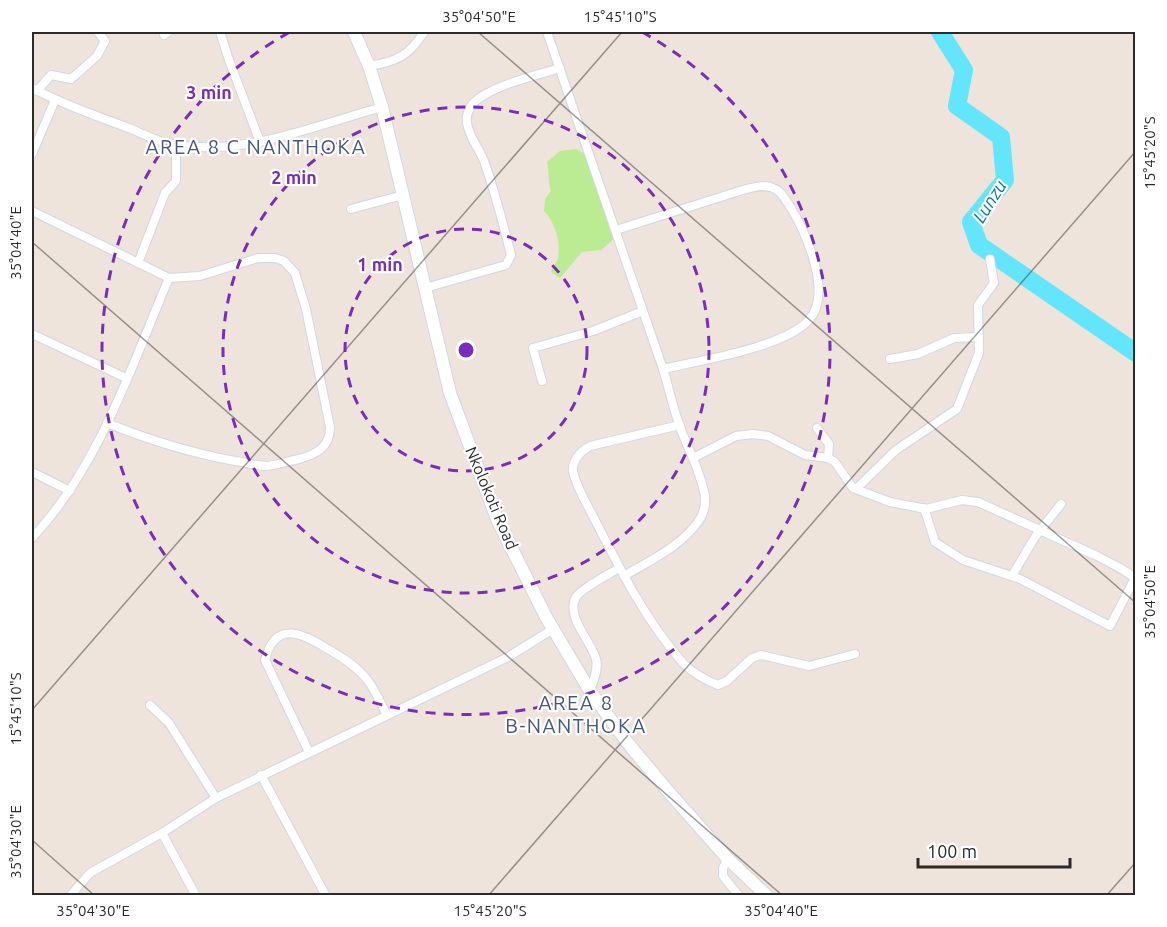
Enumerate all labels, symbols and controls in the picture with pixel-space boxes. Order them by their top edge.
text: 35°04'50"E [442,8,516,25]
text: 15°45'10"S [583,8,657,25]
text: 3 min [186,82,232,102]
text: 15°45'20"S [1141,116,1158,190]
district label: AREA 8 C NANTHOKA [146,135,366,158]
text: 2 min [271,167,317,187]
water label: Lunzu [968,176,1010,226]
text: 35°04'40"E [7,206,24,280]
text: 1 min [357,254,403,274]
centre of rings [456,340,476,360]
street label: Nkolokoti Road [462,444,522,552]
text: 35°04'50"E [1141,565,1158,639]
text: 15°45'10"S [7,672,24,746]
district label: AREA 8 B-NANTHOKA [505,691,647,737]
text: 35°04'30"E [7,805,24,879]
scale bar [918,831,1070,869]
text: 100 m [927,841,977,861]
text: 35°04'30"E [56,902,130,919]
text: 15°45'20"S [453,902,527,919]
text: 35°04'40"E [744,902,818,919]

